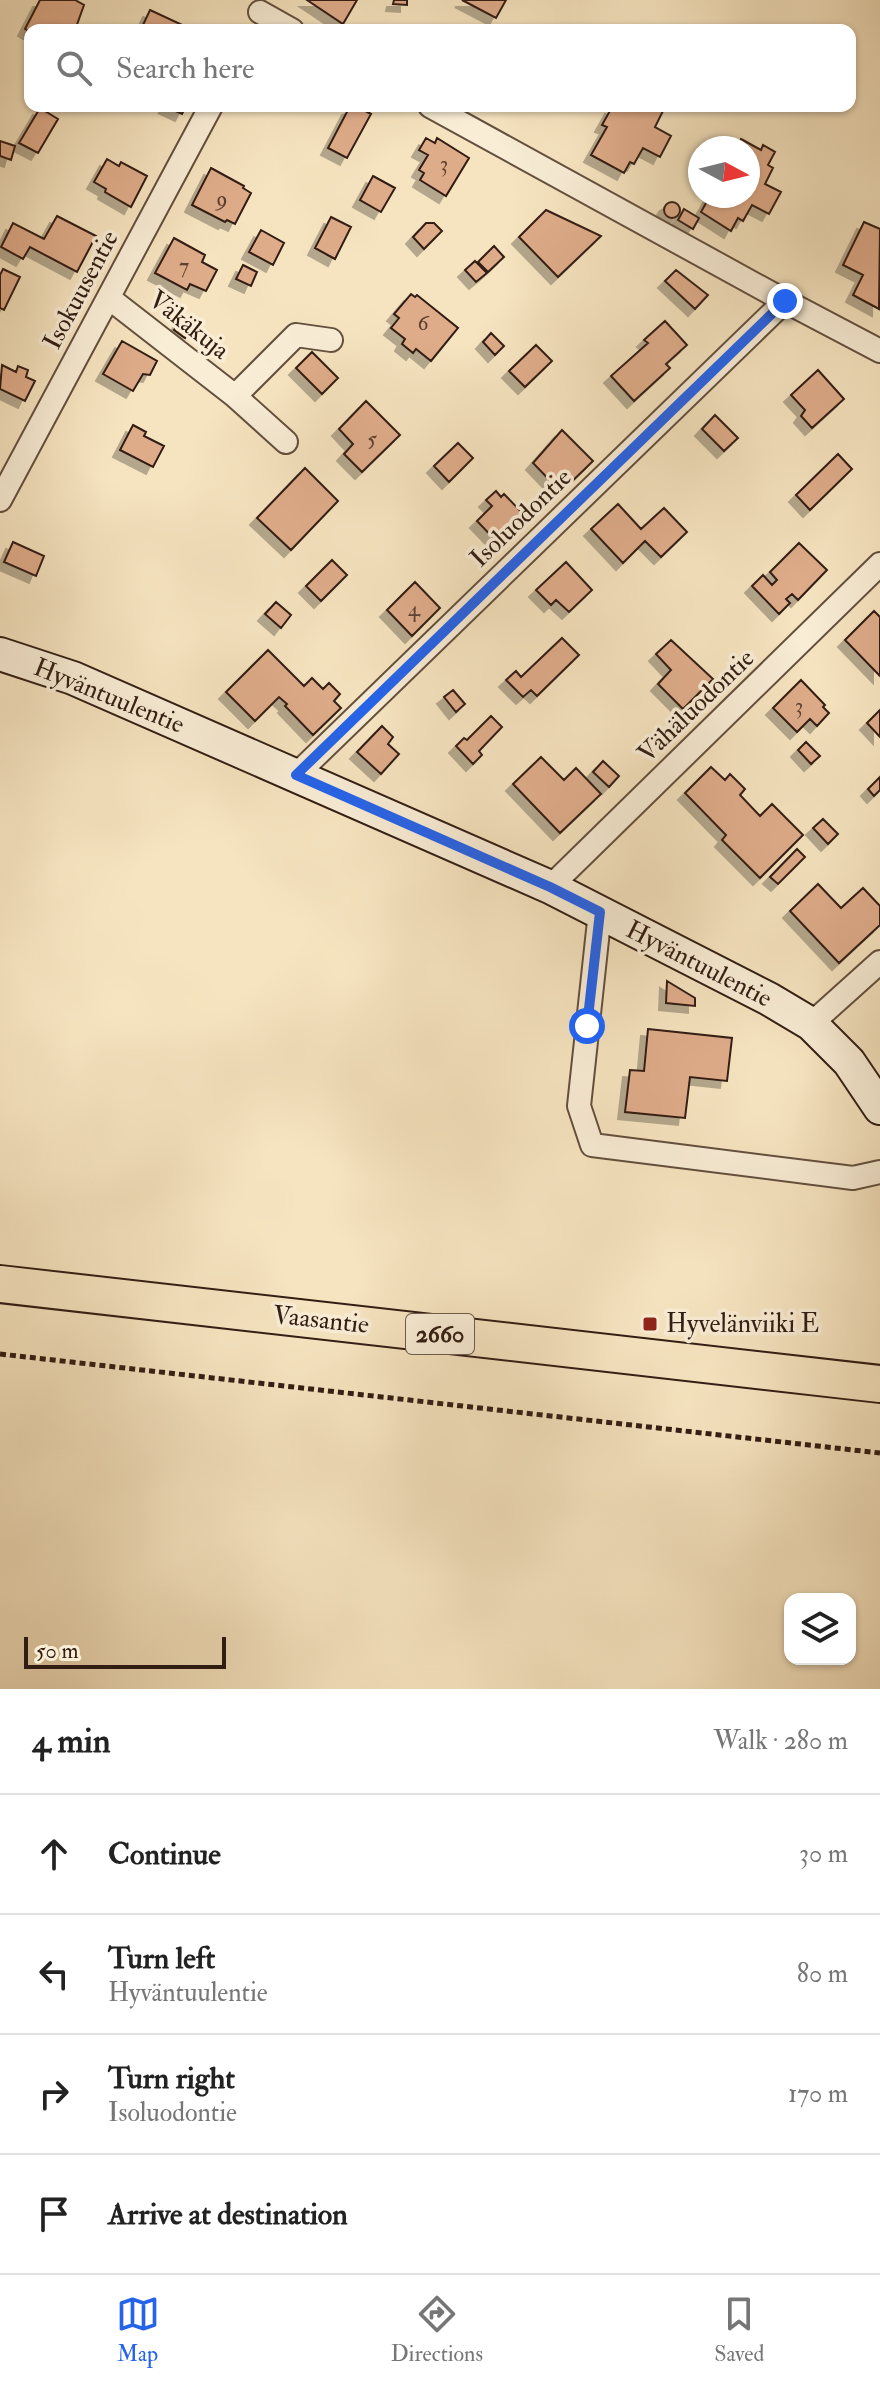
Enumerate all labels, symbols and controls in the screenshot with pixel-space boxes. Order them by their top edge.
search box [24,24,856,112]
icon: search [52,46,96,90]
text: Search here [116,50,255,87]
north arrow [688,136,760,208]
house number: 3 [440,150,448,178]
house number: 9 [214,185,228,213]
street label: Isokuusentie [36,225,126,355]
house number: 7 [179,252,189,280]
route end [767,283,803,319]
street label: Väkäkuja [142,284,236,367]
house number: 6 [417,309,430,337]
house number: 5 [367,425,377,453]
street label: Isoluodontie [464,462,579,574]
house number: 4 [408,595,421,623]
street label: Vähäluodontie [631,642,761,770]
street label: Hyväntuulentie [29,651,189,741]
house number: 3 [795,692,803,720]
street label: Hyväntuulentie [621,914,777,1015]
route start [569,1008,605,1044]
street label: Vaasantie [271,1299,371,1341]
place label: Hyvelänviiki E [666,1308,819,1340]
road number: 2660 [406,1314,474,1354]
marker: Hyvelänviiki E [641,1315,659,1333]
map controls [784,1593,856,1665]
button: layers [784,1593,856,1665]
scale bar [24,1633,226,1669]
text: 50 m [36,1637,78,1665]
text: 4 min [32,1720,110,1763]
text: Walk · 280 m [714,1725,848,1757]
icon: ahead [32,1832,76,1876]
text: Continue [108,1836,221,1873]
text: 30 m [799,1838,848,1870]
text: Turn left [108,1940,215,1977]
icon: left [32,1952,76,1996]
text: 80 m [797,1958,848,1990]
text: Hyväntuulentie [108,1977,268,2009]
text: Turn right [108,2060,235,2097]
icon: right [32,2072,76,2116]
text: 170 m [788,2078,848,2110]
text: Isoluodontie [108,2097,237,2129]
icon: arrive [32,2192,76,2236]
text: Arrive at destination [108,2196,348,2233]
tab: Map [116,2292,160,2368]
tab: Directions [391,2292,483,2368]
tab: Saved [714,2292,764,2368]

